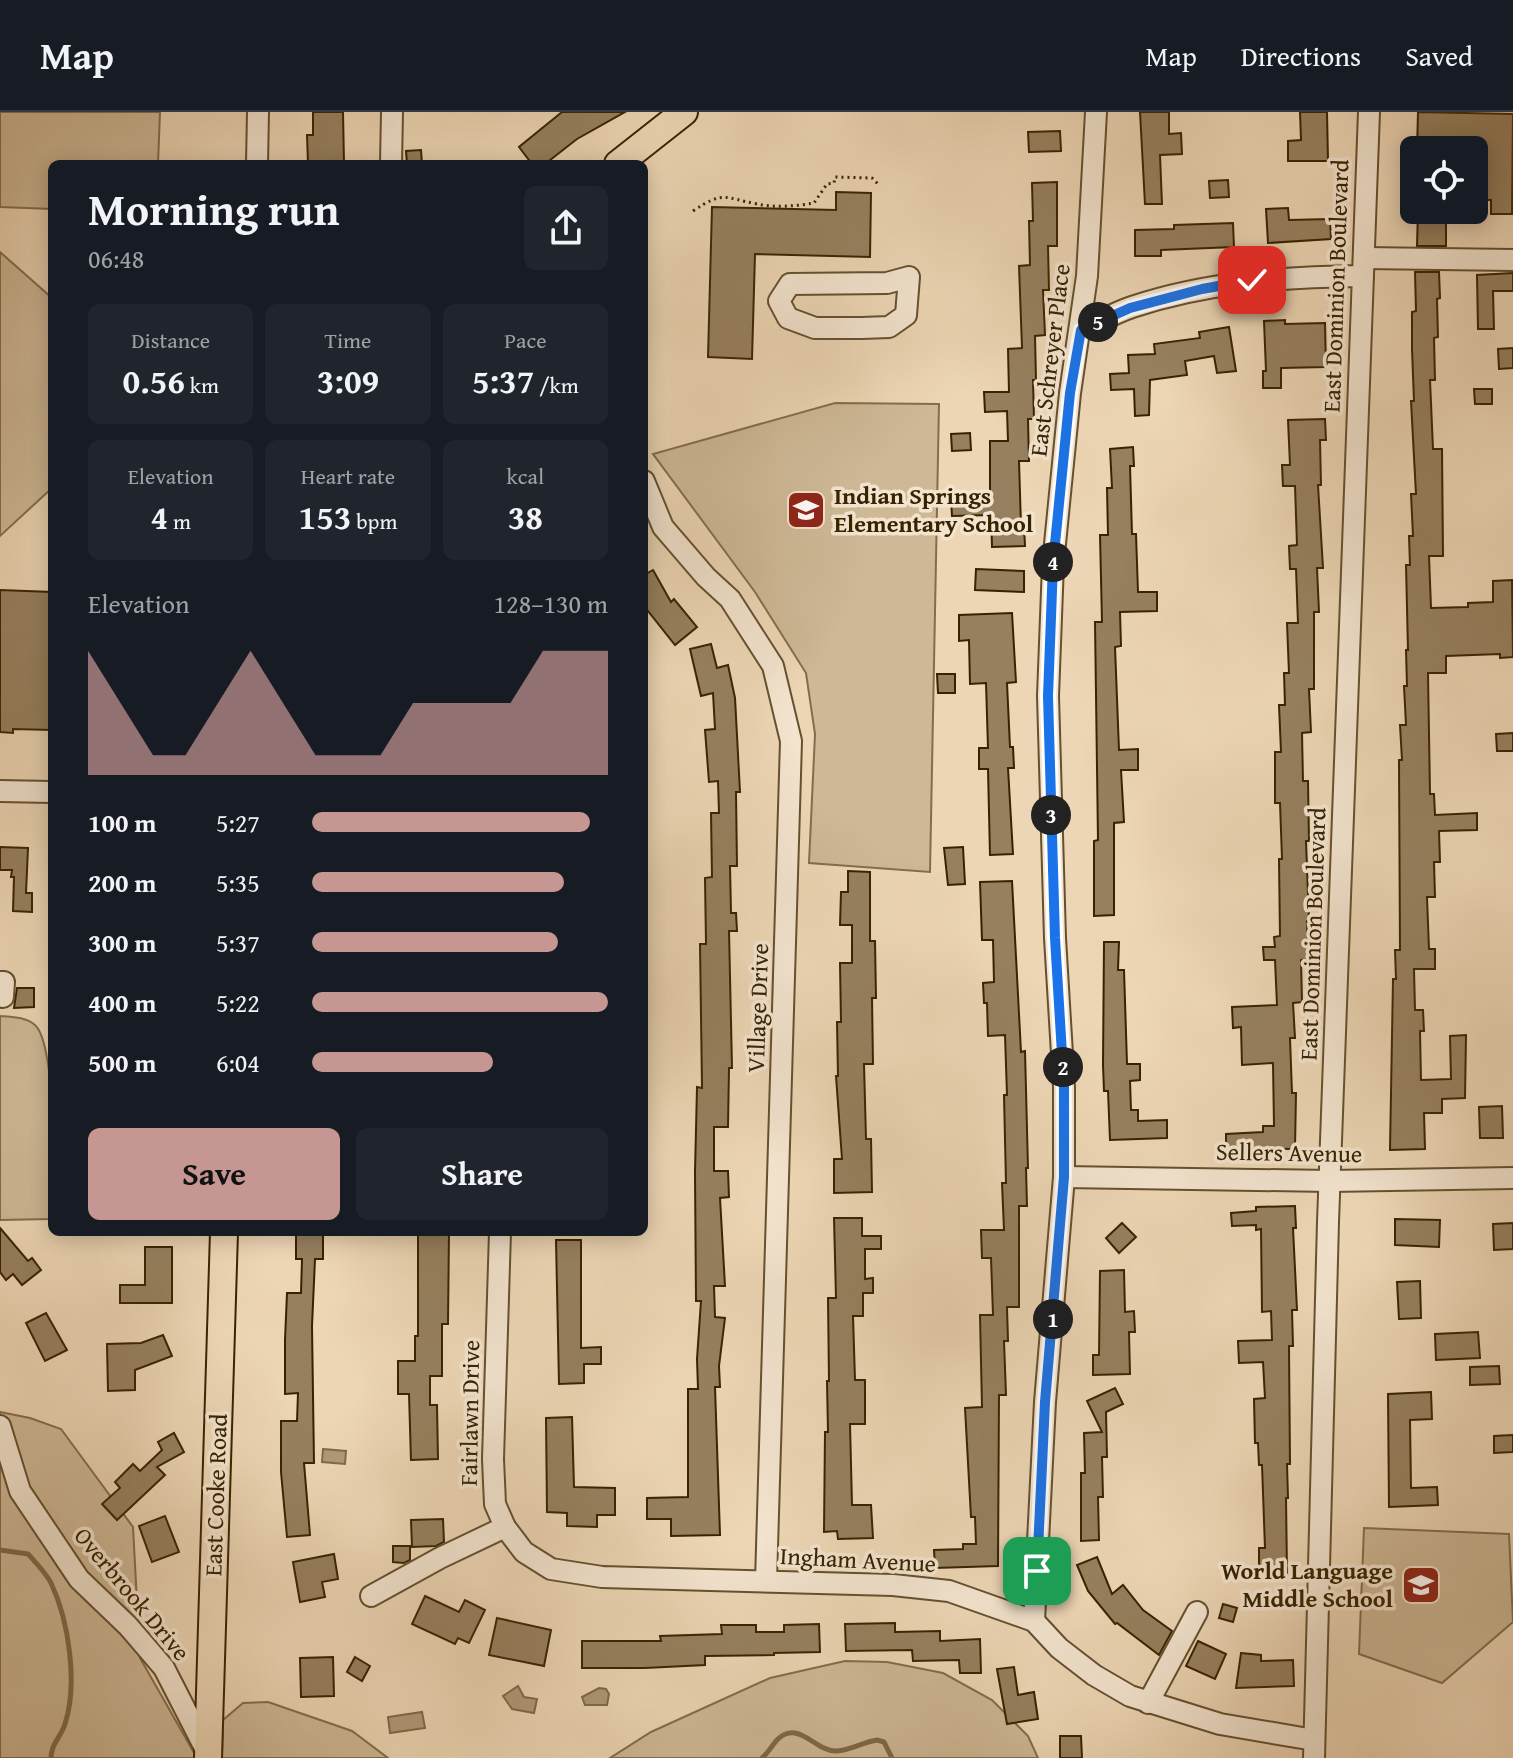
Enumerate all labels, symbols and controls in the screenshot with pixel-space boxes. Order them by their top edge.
text: Map [40,27,114,83]
text: Map [1145,35,1197,76]
text: Directions [1241,35,1361,76]
text: Saved [1405,35,1473,76]
map controls [1400,136,1488,224]
button: locate [1400,136,1488,224]
street label: East Dominion Boulevard [1314,159,1357,413]
text: Morning run [88,177,339,241]
button: share [524,186,608,270]
text: 06:48 [88,239,144,278]
pin [1218,246,1286,314]
icon: check [1230,258,1274,302]
street label: East Schreyer Place [1020,262,1079,458]
pin: 5 [1078,302,1118,342]
text: 5 [1092,306,1104,338]
text: Distance [131,324,210,356]
text: Time [325,324,371,356]
text: Pace [504,324,546,356]
text: 0.56 [122,356,185,405]
text: 3:09 [317,356,379,405]
text: 5:37 [472,356,534,405]
text: km [185,369,219,401]
text: /km [534,369,579,401]
text: Elevation [128,460,214,492]
text: Heart rate [301,460,395,492]
text: kcal [507,460,544,492]
place label: Indian Springs Elementary School [834,478,1034,541]
school or university icon: Indian Springs Elementary School [785,489,827,531]
text: 4 [150,492,168,541]
text: 153 [299,492,351,541]
text: 38 [508,492,543,541]
text: m [168,505,191,537]
text: bpm [351,505,397,537]
pin: 4 [1033,542,1073,582]
text: 4 [1047,546,1059,578]
text: Elevation [88,584,190,623]
text: 128–130 m [494,584,608,623]
pin: 3 [1031,795,1071,835]
text: 3 [1045,799,1057,831]
text: 100 m [88,803,156,842]
text: 5:27 [216,803,260,842]
street label: East Dominion Boulevard [1291,807,1334,1061]
text: 200 m [88,863,156,902]
text: 5:35 [216,863,260,902]
text: 300 m [88,923,156,962]
text: 5:37 [216,923,260,962]
street label: Village Drive [738,943,777,1073]
text: 400 m [88,983,156,1022]
text: 5:22 [216,983,260,1022]
text: 500 m [88,1043,156,1082]
text: 6:04 [216,1043,260,1082]
pin: 2 [1043,1047,1083,1087]
text: 2 [1057,1051,1069,1083]
button: Save [88,1128,340,1220]
button: Share [356,1128,608,1220]
street label: Sellers Avenue [1216,1134,1362,1171]
pin: 1 [1033,1299,1073,1339]
text: 1 [1047,1303,1059,1335]
street label: Fairlawn Drive [451,1340,488,1486]
street label: East Cooke Road [195,1413,236,1577]
street label: Overbrook Drive [66,1519,199,1668]
pin [1003,1537,1071,1605]
street label: Ingham Avenue [779,1538,937,1581]
icon: arrive [1015,1549,1059,1593]
place label: World Language Middle School [1221,1553,1394,1616]
school or university icon: World Language Middle School [1400,1564,1442,1606]

